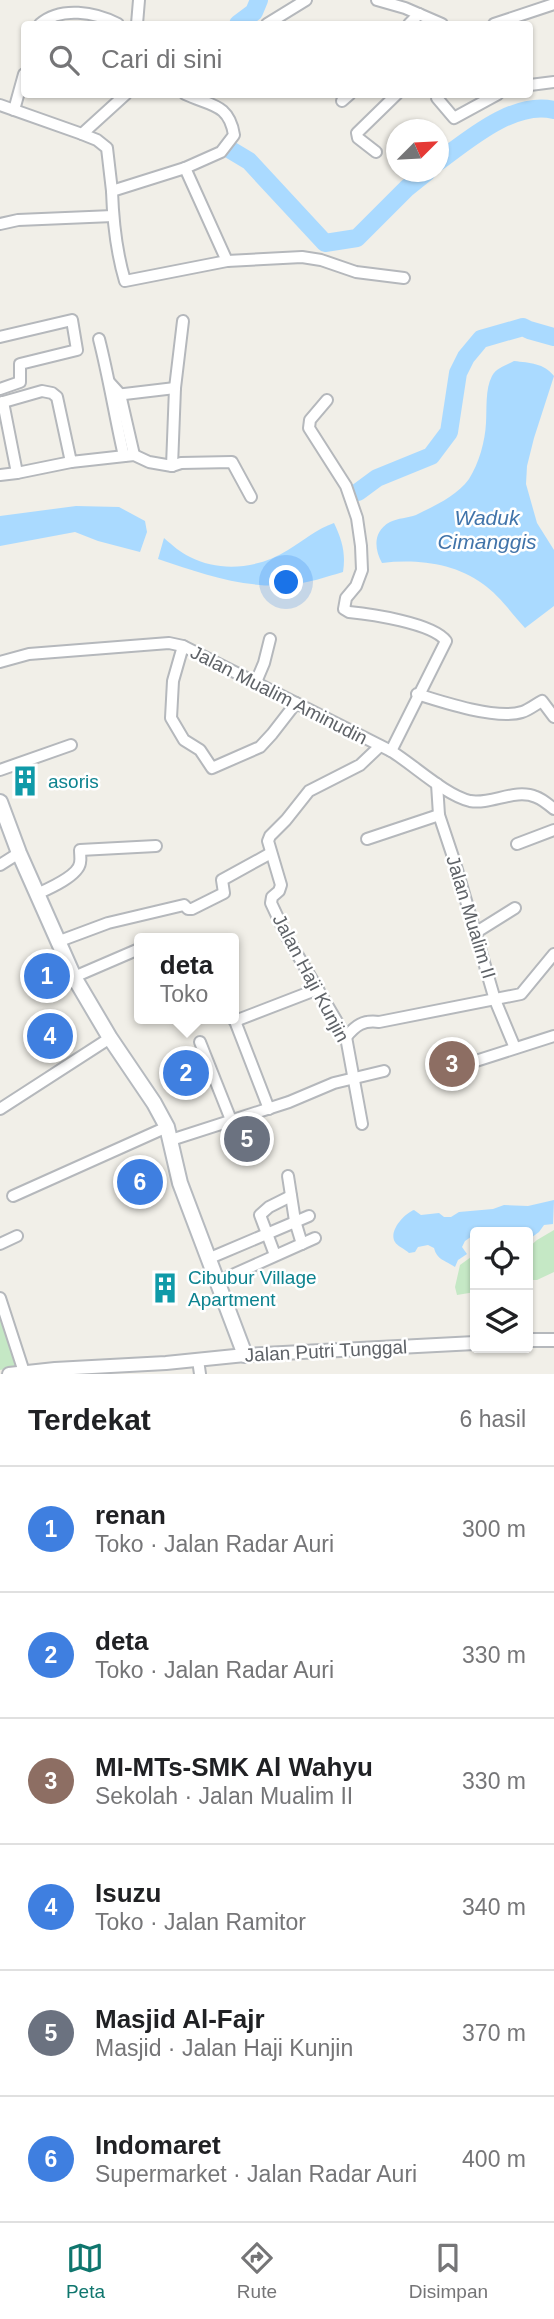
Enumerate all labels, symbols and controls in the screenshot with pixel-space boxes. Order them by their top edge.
search box [21,21,533,98]
icon: search [45,41,83,79]
text: Cari di sini [101,44,222,74]
north arrow [386,119,449,182]
water label: Waduk Cimanggis [437,506,537,553]
your location [269,565,303,599]
street label: Jalan Mualim Aminudin [187,641,371,749]
building icon: asoris [8,764,42,798]
place label: asoris [48,771,99,792]
street label: Jalan Mualim II [442,853,500,981]
street label: Jalan Haji Kunjin [269,911,353,1045]
popup [134,933,239,1024]
pin: 1 [24,950,70,1002]
text: deta [160,950,213,980]
text: Toko [160,981,208,1007]
pin: 4 [27,1010,73,1062]
pin: 3 [429,1038,475,1090]
pin: 2 [163,1047,209,1099]
pin: 5 [224,1113,270,1165]
pin: 6 [117,1156,163,1208]
map controls [470,1227,533,1353]
button: locate [470,1227,533,1290]
place label: Cibubur Village Apartment [188,1267,317,1310]
building icon: Cibubur Village Apartment [148,1271,182,1305]
button: layers [470,1290,533,1353]
street label: Jalan Putri Tunggal [244,1336,408,1366]
text: Terdekat [28,1403,151,1436]
text: 6 hasil [460,1406,526,1432]
text: renan [95,1500,166,1530]
text: 1 [45,1516,57,1542]
text: 300 m [462,1516,526,1542]
text: Toko · Jalan Radar Auri [95,1531,334,1557]
text: deta [95,1626,148,1656]
text: 2 [45,1642,57,1668]
text: 330 m [462,1642,526,1668]
text: Toko · Jalan Radar Auri [95,1657,334,1683]
text: MI-MTs-SMK Al Wahyu [95,1752,373,1782]
text: 3 [45,1768,57,1794]
text: 330 m [462,1768,526,1794]
text: Sekolah · Jalan Mualim II [95,1783,353,1809]
text: Isuzu [95,1878,161,1908]
text: 4 [45,1894,57,1920]
text: 340 m [462,1894,526,1920]
text: Toko · Jalan Ramitor [95,1909,306,1935]
text: Masjid Al-Fajr [95,2004,265,2034]
text: 5 [45,2020,57,2046]
text: 370 m [462,2020,526,2046]
text: Masjid · Jalan Haji Kunjin [95,2035,353,2061]
text: Indomaret [95,2130,221,2160]
text: 6 [45,2146,57,2172]
text: 400 m [462,2146,526,2172]
text: Supermarket · Jalan Radar Auri [95,2161,417,2187]
tab: Peta [66,2239,105,2303]
tab: Rute [237,2239,277,2303]
tab: Disimpan [409,2239,488,2303]

